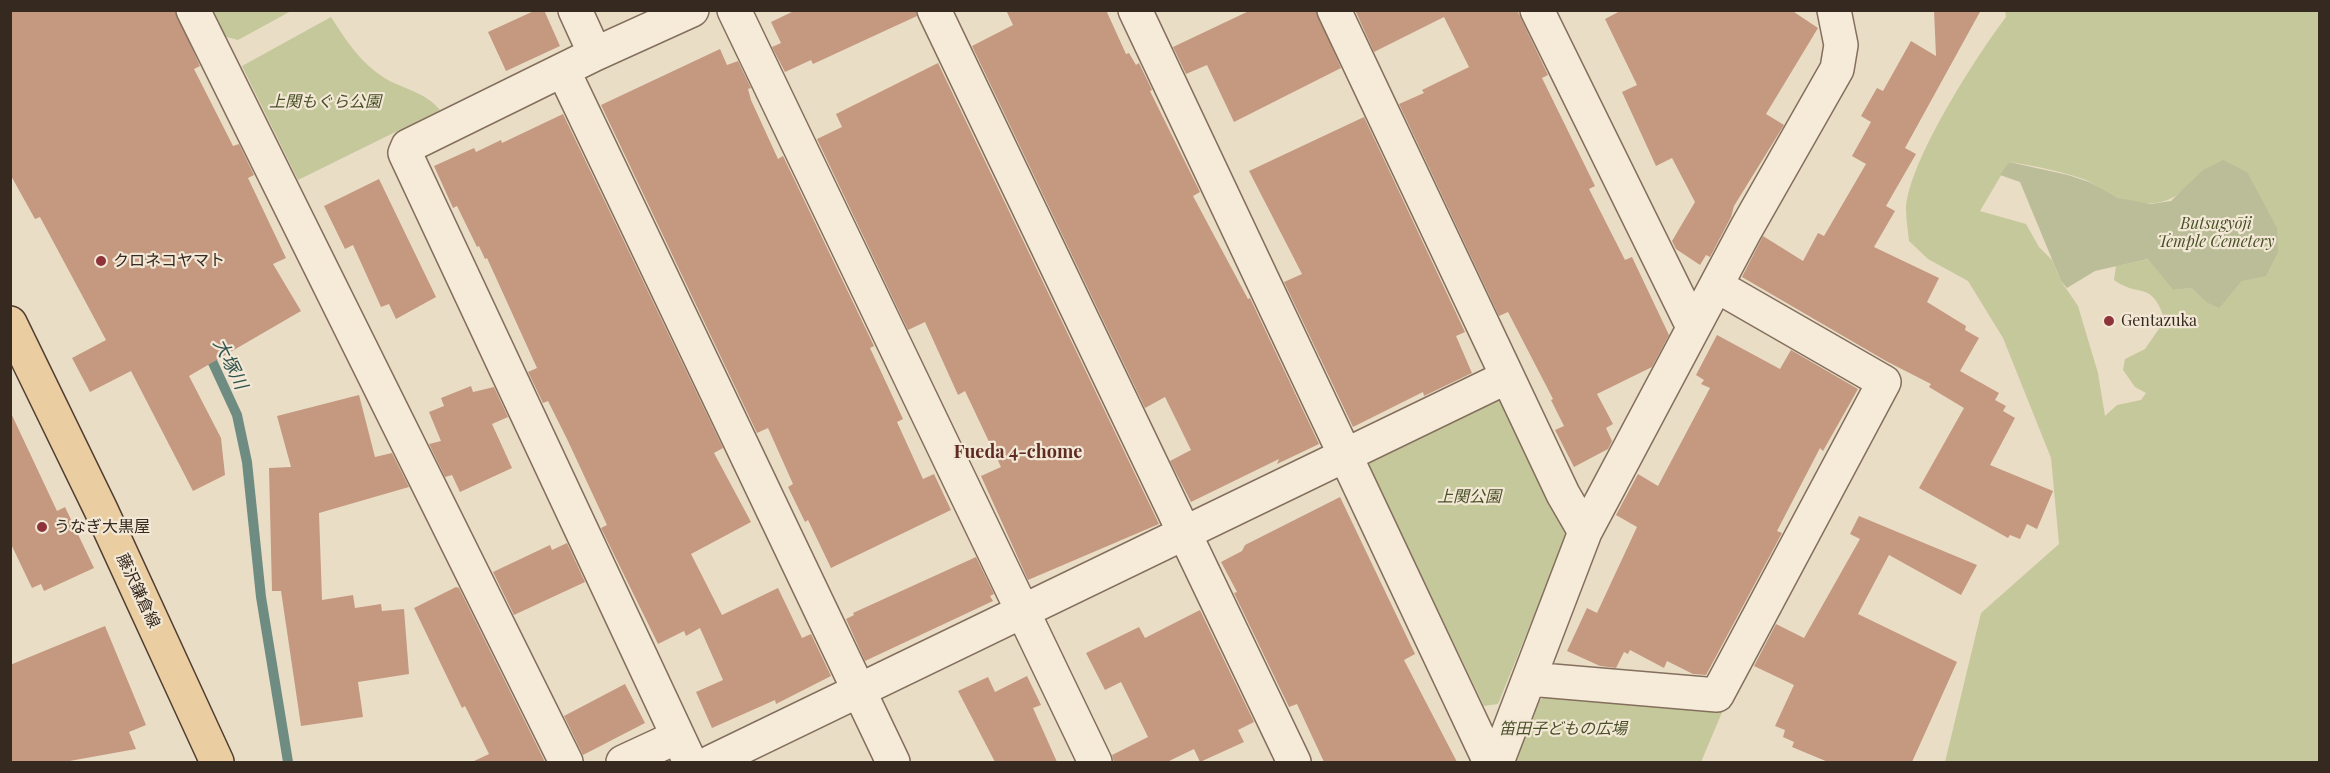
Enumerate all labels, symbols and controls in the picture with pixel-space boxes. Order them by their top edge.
park label: 上関もぐら公園 [269,92,381,112]
park label: Butsugyōji Temple Cemetery [2158,214,2274,252]
place label: クロネコヤマト [113,251,225,271]
marker: クロネコヤマト [94,254,108,268]
place label: Gentazuka [2121,311,2197,331]
marker: Gentazuka [2102,314,2116,328]
water label: 大塚川 [208,335,252,393]
district label: Fueda 4-chome [954,441,1082,463]
park label: 上関公園 [1437,487,1501,507]
place label: うなぎ大黒屋 [54,517,150,537]
marker: うなぎ大黒屋 [35,520,49,534]
street label: 藤沢鎌倉線 [112,551,164,631]
park label: 笛田子どもの広場 [1499,719,1627,739]

